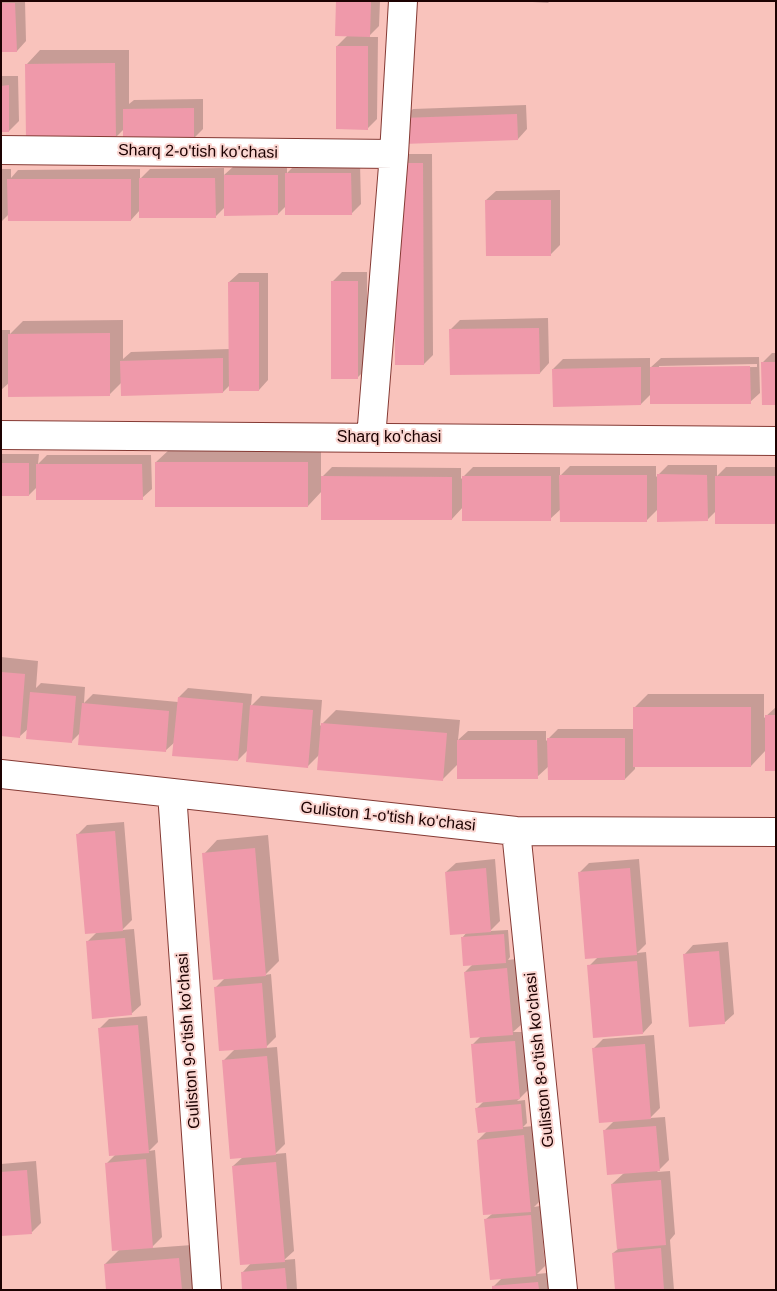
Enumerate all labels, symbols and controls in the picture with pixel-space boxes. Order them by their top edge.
street label: Sharq 2-o'tish ko'chasi [118,141,278,163]
street label: Sharq ko'chasi [337,428,441,448]
street label: Guliston 1-o'tish ko'chasi [299,798,477,836]
street label: Guliston 9-o'tish ko'chasi [173,953,205,1129]
street label: Guliston 8-o'tish ko'chasi [521,971,559,1149]

